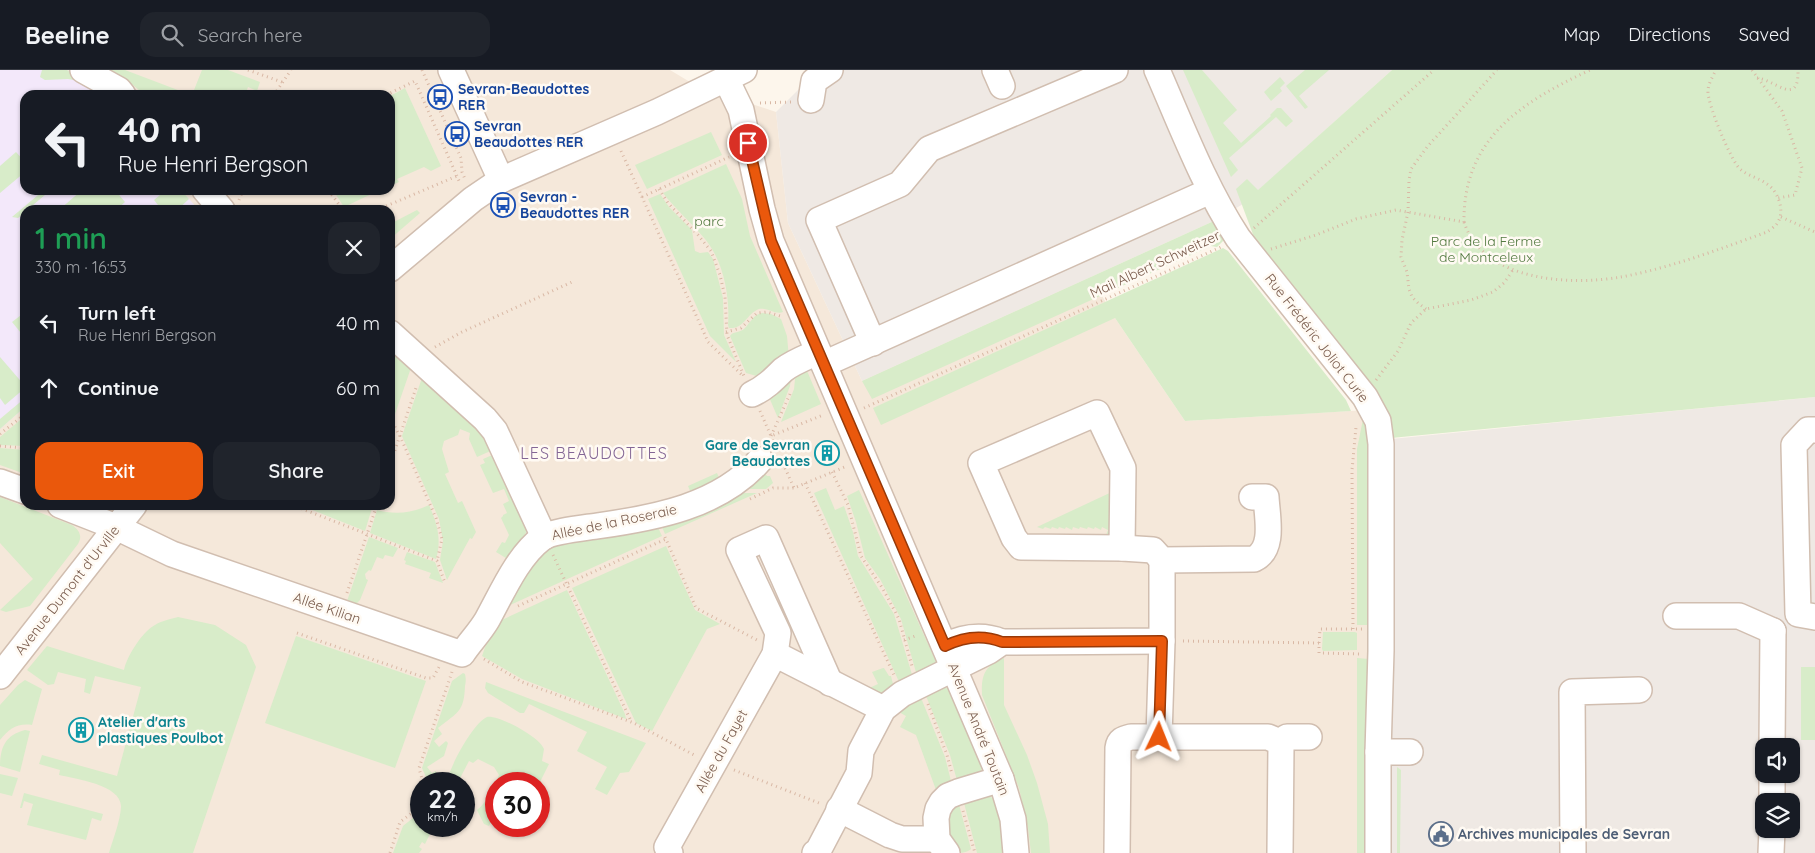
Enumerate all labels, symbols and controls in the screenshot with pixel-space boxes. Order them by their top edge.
search box [140,12,490,57]
text: Beeline [25,20,110,50]
icon: search [158,21,186,49]
text: Search here [198,23,303,47]
text: Map [1563,23,1600,46]
text: Directions [1628,23,1711,46]
text: Saved [1739,23,1790,46]
place label: Sevran-Beaudottes RER [458,80,590,114]
bus stop icon: Sevran-Beaudottes RER [427,84,453,110]
text: 40 m [118,107,202,151]
icon: left [35,110,100,175]
place label: Sevran Beaudottes RER [474,117,584,151]
bus stop icon: Sevran Beaudottes RER [444,121,470,147]
pin [727,122,769,164]
icon: arrive [734,129,762,157]
text: Rue Henri Bergson [118,150,308,178]
place label: Sevran - Beaudottes RER [520,188,630,222]
bus stop icon: Sevran - Beaudottes RER [490,192,516,218]
park label: parc [694,212,724,230]
text: 1 min [35,219,107,257]
button: close [328,222,380,274]
street label: Mail Albert Schweitzer [1087,226,1224,302]
park label: Parc de la Ferme de Montceleux [1431,232,1541,266]
text: 330 m · 16:53 [35,257,127,277]
street label: Rue Frédéric Joliot Curie [1261,270,1373,406]
text: Turn left [78,301,156,325]
icon: left [35,309,63,337]
text: 40 m [336,311,380,335]
text: Rue Henri Bergson [78,325,216,345]
icon: ahead [35,374,63,402]
text: Continue [78,376,159,400]
text: 60 m [336,376,380,400]
place label: Gare de Sevran Beaudottes [705,436,810,470]
building icon: Gare de Sevran Beaudottes [814,440,840,466]
button: Exit [35,442,203,500]
button: Share [213,442,380,500]
district label: LES BEAUDOTTES [520,443,668,463]
street label: Allée de la Roseraie [550,500,678,544]
street label: Avenue Dumont d'Urville [11,522,123,658]
street label: Allée Kilian [291,588,363,628]
street label: Avenue André Toutain [944,660,1014,798]
street label: Allée du Fayet [691,706,751,796]
position arrow [1132,710,1184,762]
place label: Atelier d'arts plastiques Poulbot [98,713,224,747]
building icon: Atelier d'arts plastiques Poulbot [68,717,94,743]
map controls [1755,738,1800,838]
button: sound [1755,738,1800,783]
speed limit sign: 30 [485,772,550,837]
text: 22 [428,783,457,814]
button: layers [1755,793,1800,838]
text: km/h [427,809,458,824]
public building icon: Archives municipales de Sevran [1428,821,1454,847]
place label: Archives municipales de Sevran [1458,825,1670,843]

